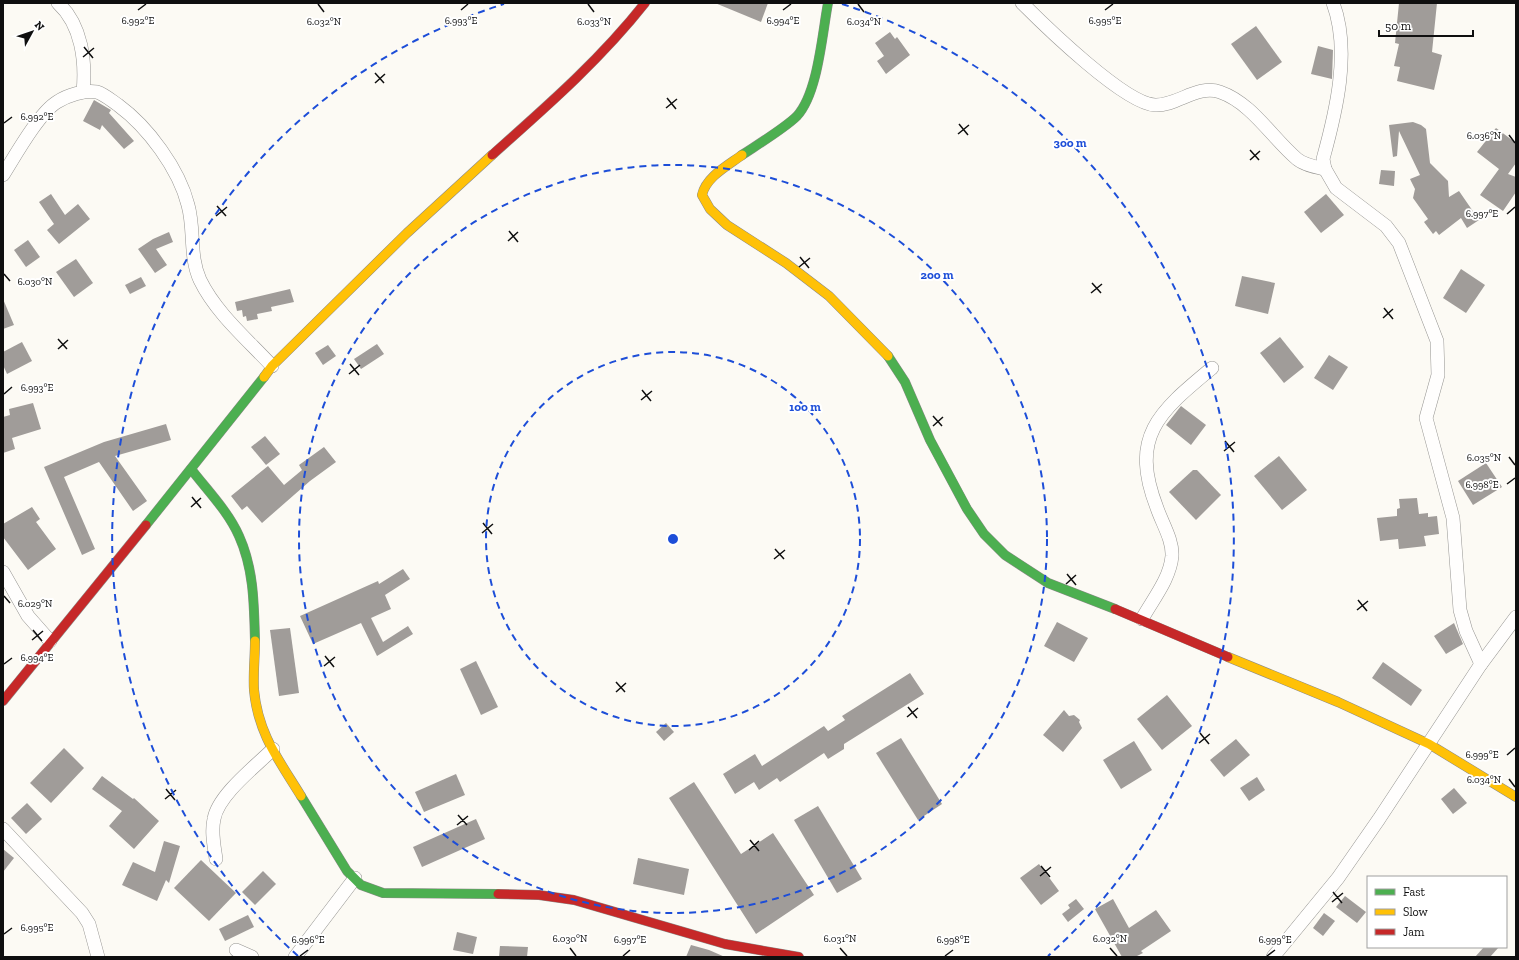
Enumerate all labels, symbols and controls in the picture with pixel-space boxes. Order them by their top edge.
north arrow [12,12,52,52]
scale bar [1379,12,1473,38]
text: 6.992°E [122,15,155,27]
text: 6.993°E [445,15,477,27]
text: 6.994°E [767,15,800,27]
text: 6.995°E [1089,15,1122,27]
text: 6.032°N [307,16,342,28]
text: 6.033°N [577,16,612,28]
text: 6.034°N [847,16,882,28]
text: N [32,19,47,34]
text: 50 m [1385,19,1412,33]
text: 6.992°E [21,111,54,123]
text: 6.036°N [1467,130,1502,142]
text: 300 m [1054,136,1087,150]
text: 6.997°E [1466,208,1498,220]
text: 200 m [920,268,954,282]
text: 6.030°N [18,276,53,288]
text: 6.993°E [21,382,53,394]
text: 100 m [789,400,821,414]
text: 6.035°N [1467,452,1502,464]
text: 6.998°E [1465,479,1499,491]
centre of rings [666,532,680,546]
text: 6.029°N [18,598,53,610]
text: 6.994°E [21,652,54,664]
text: 6.999°E [1465,749,1499,761]
text: 6.034°N [1467,774,1502,786]
legend [1367,876,1507,948]
text: Fast [1403,885,1426,899]
text: Slow [1403,905,1429,919]
text: 6.995°E [21,922,54,934]
text: Jam [1403,925,1425,939]
text: 6.030°N [553,933,588,945]
text: 6.031°N [824,933,857,945]
text: 6.032°N [1093,933,1128,945]
text: 6.996°E [291,934,325,946]
text: 6.997°E [614,934,646,946]
text: 6.998°E [936,934,970,946]
text: 6.999°E [1258,934,1292,946]

